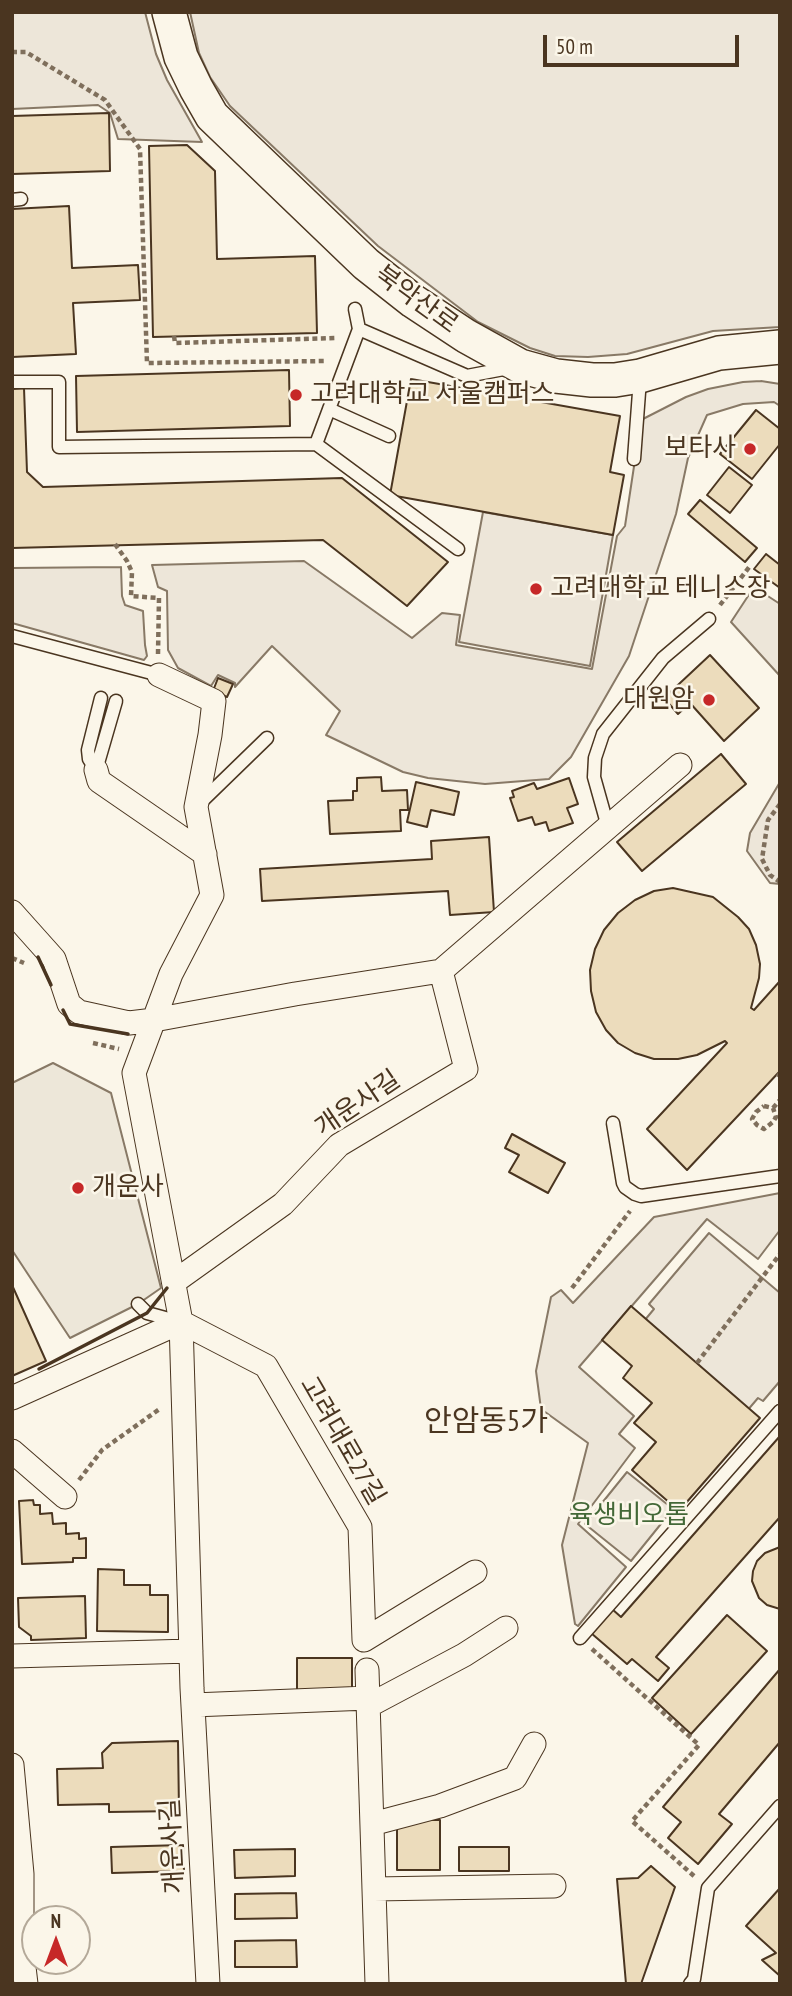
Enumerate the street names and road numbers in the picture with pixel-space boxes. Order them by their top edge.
street label: 북악산로 [368,259,464,341]
street label: 개운사길 [310,1064,406,1144]
street label: 고려대로27길 [293,1371,391,1511]
street label: 개운사길 [155,1797,191,1895]

